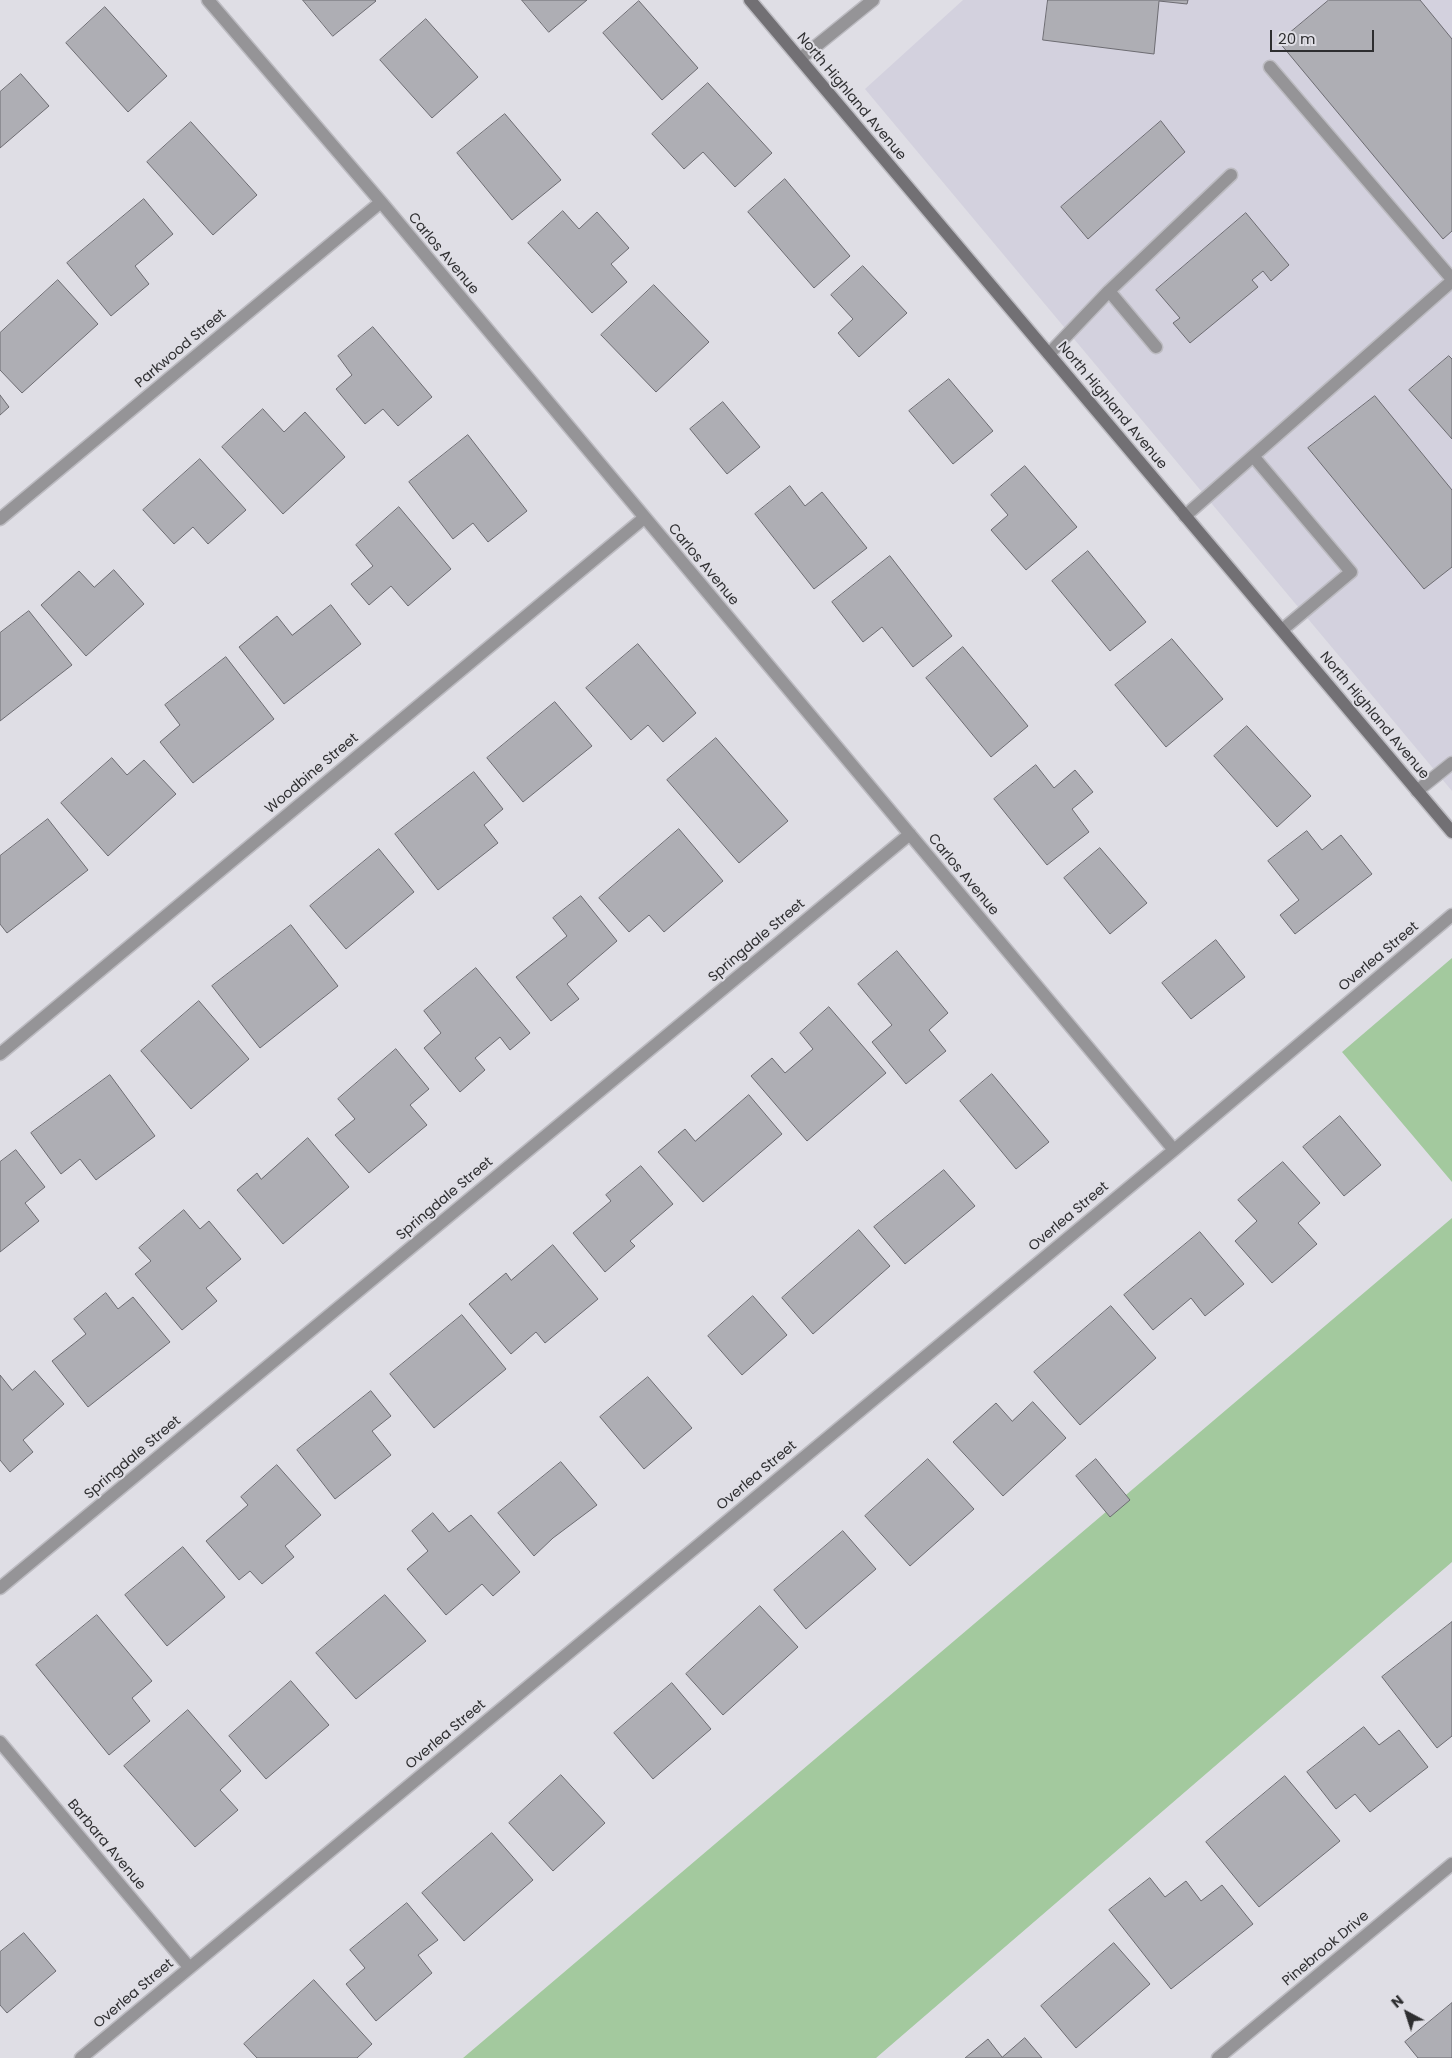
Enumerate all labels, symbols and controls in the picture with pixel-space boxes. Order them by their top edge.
scale bar [1272,20,1376,52]
text: 20 m [1278,28,1316,49]
street label: North Highland Avenue [793,30,909,164]
street label: Carlos Avenue [404,210,482,298]
street label: Parkwood Street [132,306,230,392]
street label: North Highland Avenue [1054,339,1170,473]
street label: Carlos Avenue [664,521,742,609]
street label: North Highland Avenue [1316,649,1432,783]
street label: Woodbine Street [262,730,362,818]
street label: Carlos Avenue [924,831,1002,919]
street label: Springdale Street [705,896,809,986]
street label: Overlea Street [1336,919,1422,995]
street label: Springdale Street [393,1154,497,1244]
street label: Overlea Street [1026,1179,1112,1255]
street label: Springdale Street [81,1413,185,1503]
street label: Overlea Street [714,1438,800,1514]
street label: Overlea Street [403,1697,489,1773]
street label: Barbara Avenue [63,1796,149,1894]
street label: Pinebrook Drive [1279,1908,1373,1990]
street label: Overlea Street [91,1956,177,2032]
north arrow [1382,1988,1432,2038]
text: N [1387,1990,1408,2013]

